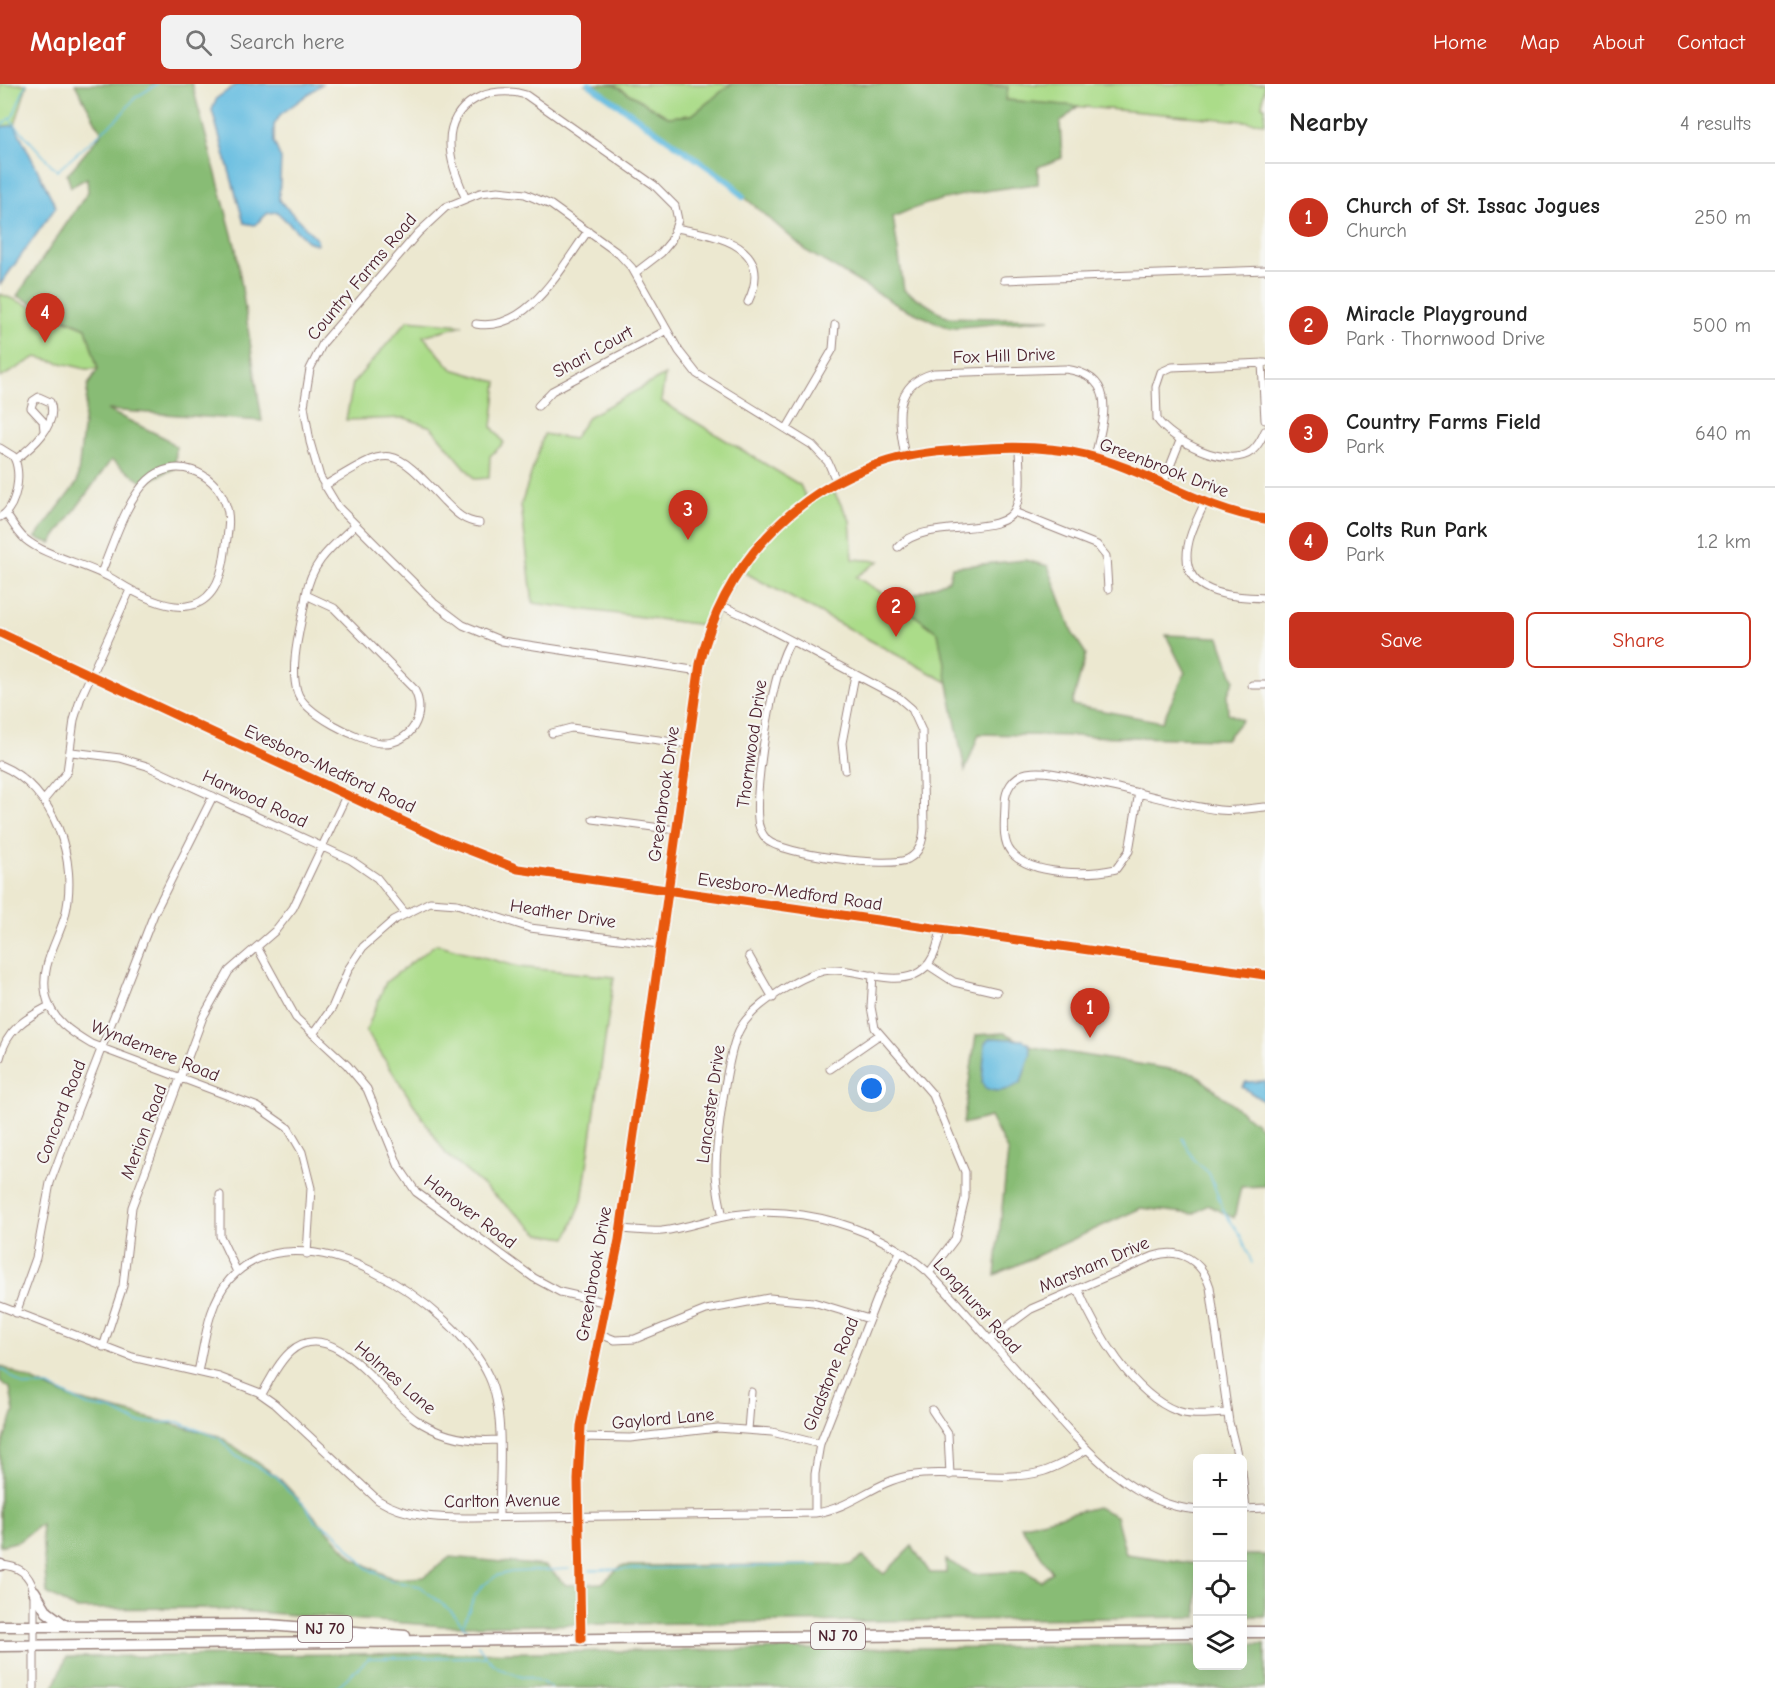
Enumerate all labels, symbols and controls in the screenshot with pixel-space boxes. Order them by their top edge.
search box [161,15,581,69]
text: Mapleaf [30,26,125,58]
icon: search [182,26,215,59]
text: Search here [230,29,344,55]
text: Home [1433,30,1487,54]
text: Map [1520,30,1560,54]
text: About [1593,30,1644,54]
text: Contact [1677,30,1745,54]
text: Nearby [1289,108,1368,138]
text: 4 results [1680,112,1751,135]
text: Church of St. Issac Jogues [1346,193,1600,219]
text: 1 [1305,206,1312,229]
text: 250 m [1694,206,1751,229]
street label: Country Farms Road [303,209,421,345]
text: Church [1346,219,1407,242]
pin: 4 [26,294,64,343]
text: Miracle Playground [1346,301,1528,327]
text: 2 [1304,314,1313,337]
text: 500 m [1693,314,1751,337]
street label: Shari Court [549,321,637,383]
text: Park · Thornwood Drive [1346,327,1545,350]
street label: Fox Hill Drive [952,344,1056,368]
text: Country Farms Field [1346,409,1541,435]
text: 3 [1304,422,1313,445]
text: 640 m [1695,422,1751,445]
street label: Greenbrook Drive [1096,434,1232,502]
text: Park [1346,435,1384,458]
pin: 3 [668,490,708,540]
text: Colts Run Park [1346,517,1487,543]
text: 4 [1304,530,1313,553]
text: 1.2 km [1697,530,1751,553]
text: Park [1346,543,1384,566]
pin: 2 [876,588,916,637]
button: Save [1289,612,1514,668]
button: Share [1526,612,1751,668]
street label: Thornwood Drive [733,678,771,810]
street label: Evesboro-Medford Road [241,720,419,818]
street label: Greenbrook Drive [644,725,684,863]
street label: Harwood Road [199,766,311,832]
street label: Evesboro-Medford Road [696,869,884,915]
street label: Heather Drive [509,895,617,933]
pin: 1 [1070,988,1110,1038]
street label: Wyndemere Road [88,1016,222,1086]
street label: Lancaster Drive [692,1044,730,1164]
street label: Concord Road [32,1057,90,1167]
your location [857,1074,886,1103]
street label: Merion Road [116,1082,172,1182]
street label: Hanover Road [420,1171,520,1253]
street label: Greenbrook Drive [572,1205,616,1343]
street label: Marsham Drive [1036,1232,1152,1298]
street label: Longhurst Road [929,1254,1025,1358]
street label: Gladstone Road [799,1314,863,1434]
street label: Holmes Lane [350,1337,440,1419]
street label: Gaylord Lane [611,1404,715,1434]
map controls [1193,1454,1247,1670]
button: + [1193,1454,1247,1508]
street label: Carlton Avenue [444,1489,560,1513]
button: − [1193,1508,1247,1562]
button: locate [1193,1562,1247,1616]
road number: NJ 70 [298,1616,352,1642]
button: layers [1193,1616,1247,1670]
road number: NJ 70 [811,1623,865,1649]

